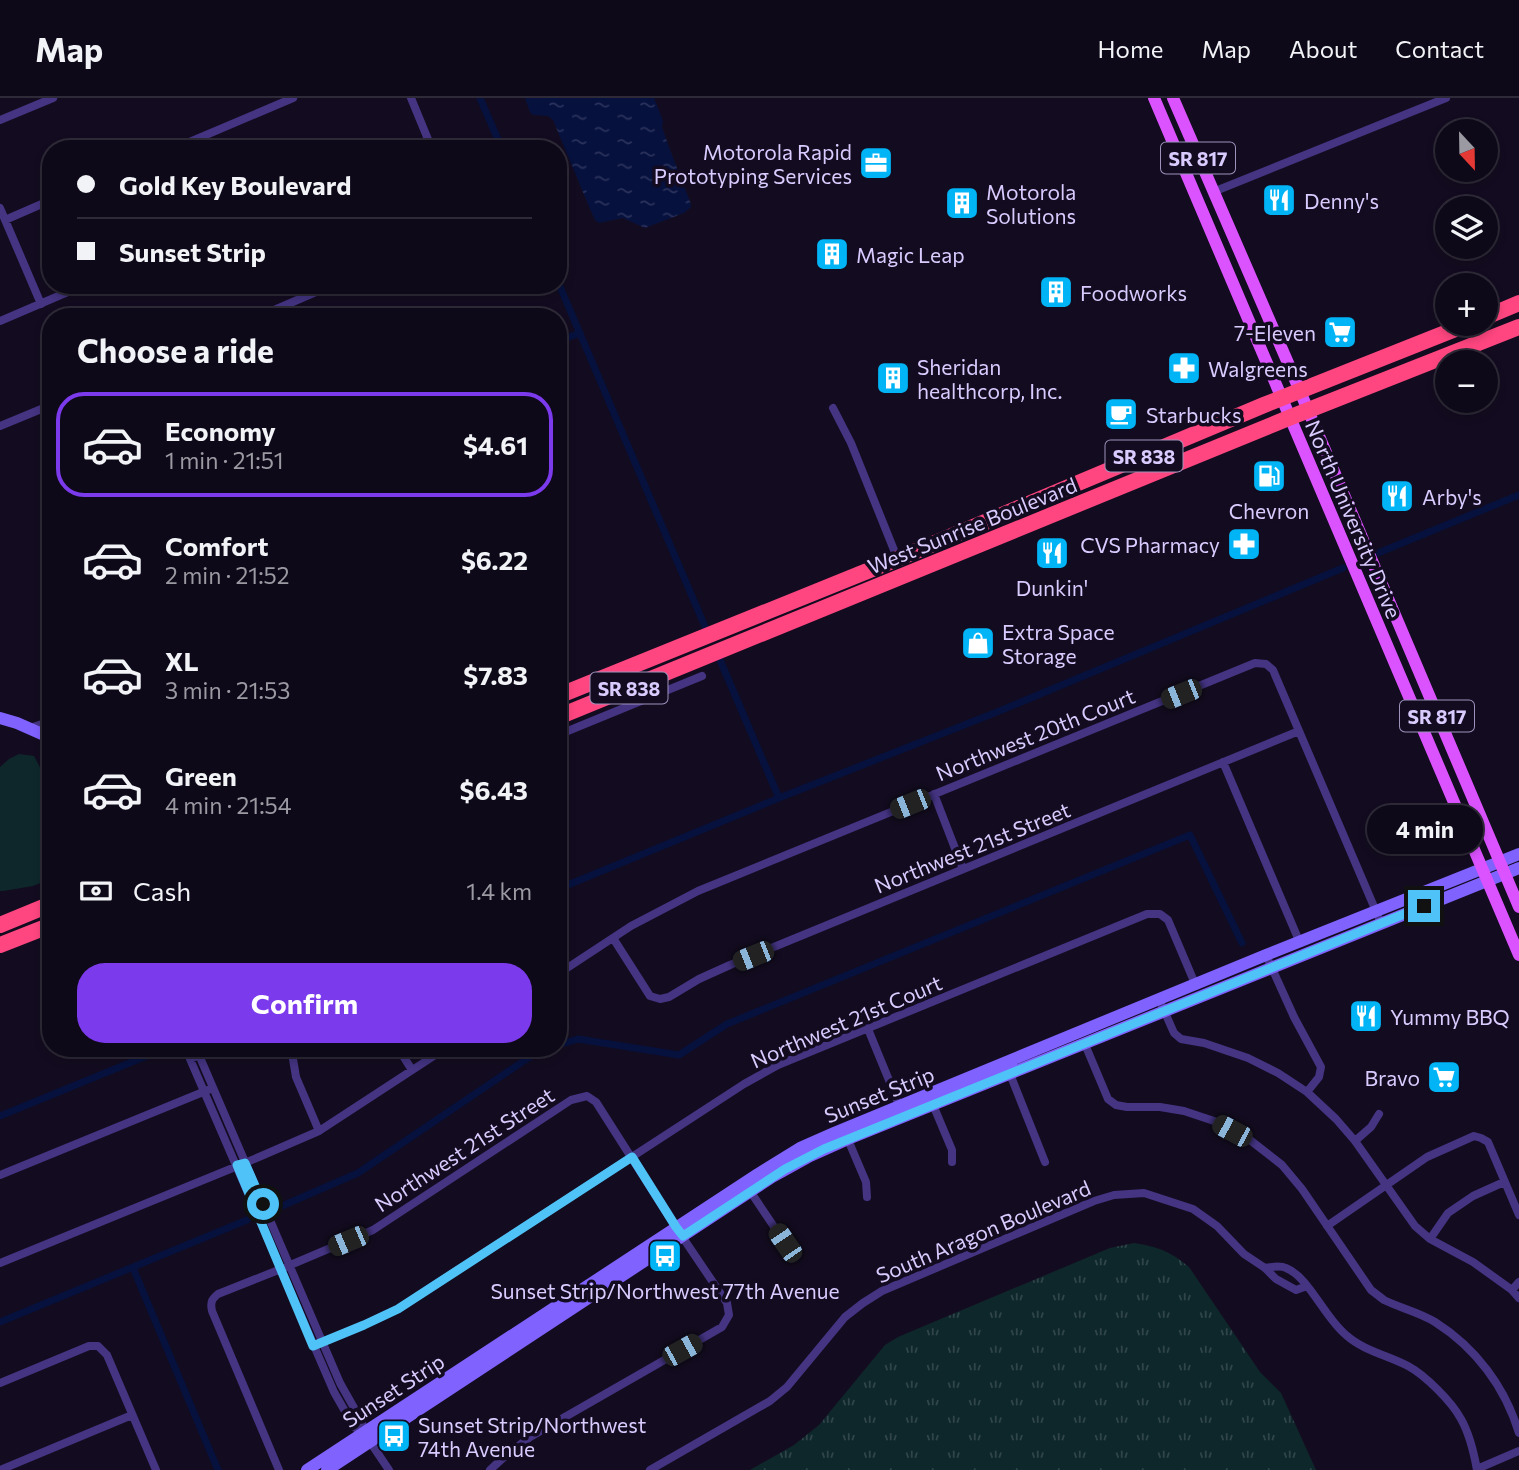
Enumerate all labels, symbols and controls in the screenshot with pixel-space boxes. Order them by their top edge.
text: Map [35,28,103,69]
text: Home [1098,34,1164,63]
text: Map [1202,34,1251,63]
text: About [1289,34,1357,63]
text: Contact [1395,34,1484,63]
north arrow [1435,119,1498,182]
map controls [1435,119,1498,413]
place label: Motorola Rapid Prototyping Services [654,139,852,188]
road number: SR 817 [1161,142,1235,174]
office icon: Motorola Rapid Prototyping Services [857,144,895,182]
text: Gold Key Boulevard [119,169,351,200]
place label: Motorola Solutions [986,179,1076,228]
restaurant icon: Denny's [1260,181,1298,219]
building icon: Motorola Solutions [943,184,981,222]
place label: Denny's [1304,188,1379,213]
button: layers [1435,196,1498,259]
building icon: Magic Leap [813,235,851,273]
text: Sunset Strip [119,236,266,267]
place label: Magic Leap [856,242,965,267]
building icon: Foodworks [1037,273,1075,311]
button: + [1435,273,1498,336]
place label: Foodworks [1080,280,1187,305]
supermarket icon: 7-Eleven [1321,313,1359,351]
place label: 7-Eleven [1234,320,1316,345]
text: Choose a ride [77,330,274,370]
pharmacy icon: Walgreens [1165,349,1203,387]
button: − [1435,350,1498,413]
place label: Sheridan healthcorp, Inc. [917,354,1062,403]
place label: Walgreens [1208,356,1308,381]
building icon: Sheridan healthcorp, Inc. [874,359,912,397]
cafe icon: Starbucks [1102,395,1140,433]
place label: Starbucks [1146,402,1242,427]
icon: car [81,413,144,476]
text: Economy [165,415,276,446]
street label: North University Drive [1301,416,1407,622]
text: $4.61 [463,429,528,460]
road number: SR 838 [1106,440,1182,472]
text: 1 min · 21:51 [165,446,284,474]
fuel station icon: Chevron [1250,457,1288,495]
street label: West Sunrise Boulevard [864,472,1080,578]
restaurant icon: Arby's [1378,477,1416,515]
place label: Arby's [1422,484,1482,509]
place label: Chevron [1229,498,1309,523]
pharmacy icon: CVS Pharmacy [1225,525,1263,563]
icon: car [81,528,144,591]
text: Comfort [165,530,268,561]
place label: CVS Pharmacy [1080,532,1220,557]
restaurant icon: Dunkin' [1033,534,1071,572]
text: $6.22 [461,544,528,575]
text: 2 min · 21:52 [165,561,290,589]
place label: Dunkin' [1016,575,1088,600]
place label: Extra Space Storage [1002,619,1115,668]
shop icon: Extra Space Storage [959,624,997,662]
icon: car [81,643,144,706]
text: XL [165,645,199,676]
text: $7.83 [463,659,528,690]
road number: SR 838 [590,673,668,704]
text: 3 min · 21:53 [165,676,290,704]
car [1158,676,1205,712]
street label: Northwest 20th Court [932,683,1138,785]
road number: SR 817 [1400,701,1474,732]
icon: car [81,758,144,821]
text: Green [165,760,237,791]
text: $6.43 [460,774,528,805]
car [887,786,934,822]
text: 4 min · 21:54 [165,791,292,819]
street label: Northwest 21st Street [870,796,1074,898]
callout: 4 min [1366,804,1482,854]
text: 4 min [1396,815,1454,843]
icon: cash [77,872,115,910]
text: Cash [133,875,191,906]
text: 1.4 km [466,877,532,905]
route end [1408,890,1440,922]
car [730,938,777,974]
button: Confirm [77,963,532,1043]
street label: Northwest 21st Court [747,969,945,1073]
restaurant icon: Yummy BBQ [1347,997,1385,1035]
place label: Yummy BBQ [1390,1004,1510,1029]
supermarket icon: Bravo [1425,1058,1463,1096]
street label: Sunset Strip [820,1061,938,1127]
place label: Bravo [1365,1065,1420,1090]
street label: Northwest 21st Street [370,1082,558,1216]
car [1209,1112,1256,1150]
street label: South Aragon Boulevard [872,1174,1094,1288]
route start [247,1188,279,1220]
car [765,1220,806,1266]
car [325,1223,372,1259]
bus stop icon: Sunset Strip/Northwest 77th Avenue [646,1237,684,1275]
place label: Sunset Strip/Northwest 77th Avenue [490,1278,840,1303]
car [659,1331,706,1369]
street label: Sunset Strip [337,1348,449,1432]
place label: Sunset Strip/Northwest 74th Avenue [418,1412,646,1461]
bus stop icon: Sunset Strip/Northwest 74th Avenue [375,1417,413,1455]

